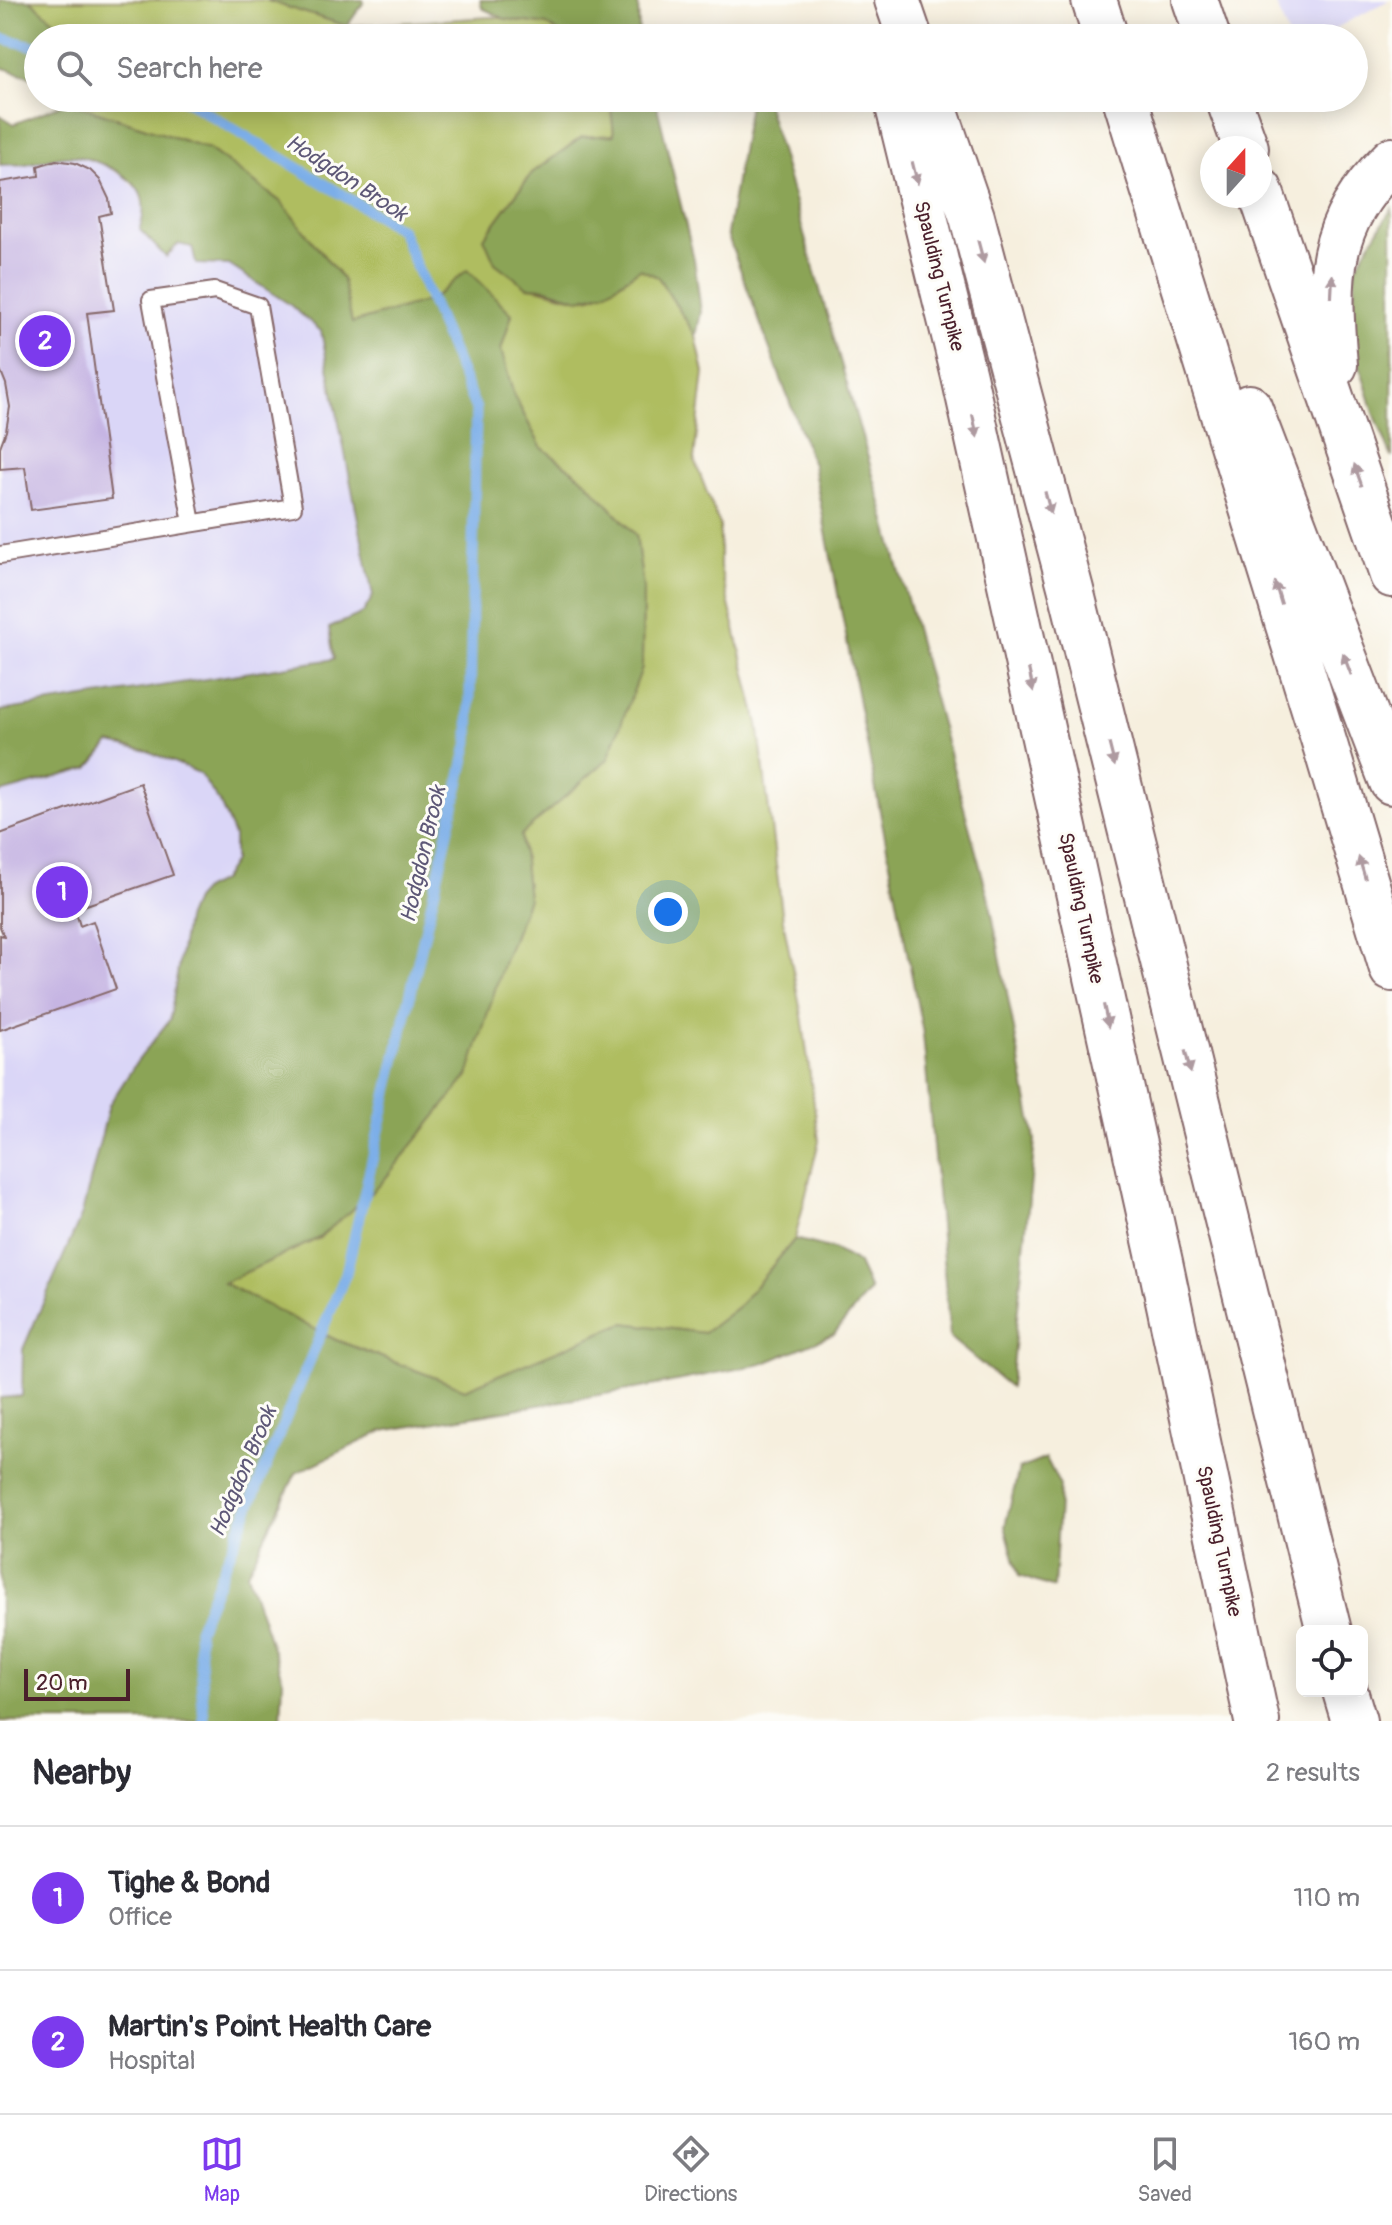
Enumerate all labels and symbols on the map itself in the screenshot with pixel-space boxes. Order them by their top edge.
water label: Hodgdon Brook [280,128,414,228]
north arrow [1200,136,1272,208]
one-way arrow [910,161,922,186]
street label: Spaulding Turnpike [909,198,970,354]
one-way arrow [975,240,988,264]
one-way arrow [1326,273,1339,298]
pin: 2 [19,311,71,371]
one-way arrow [969,414,982,439]
one-way arrow [1351,463,1363,487]
one-way arrow [1043,491,1055,516]
one-way arrow [1271,581,1284,605]
one-way arrow [1340,652,1353,676]
one-way arrow [1025,668,1038,693]
one-way arrow [1107,743,1119,768]
water label: Hodgdon Brook [394,781,453,925]
street label: Spaulding Turnpike [1053,830,1110,986]
one-way arrow [1355,855,1368,879]
pin: 1 [36,862,88,922]
your location [648,892,688,932]
one-way arrow [1100,1004,1112,1029]
one-way arrow [1182,1049,1194,1074]
water label: Hodgdon Brook [203,1400,284,1541]
street label: Spaulding Turnpike [1191,1463,1248,1619]
scale bar [24,1665,130,1701]

